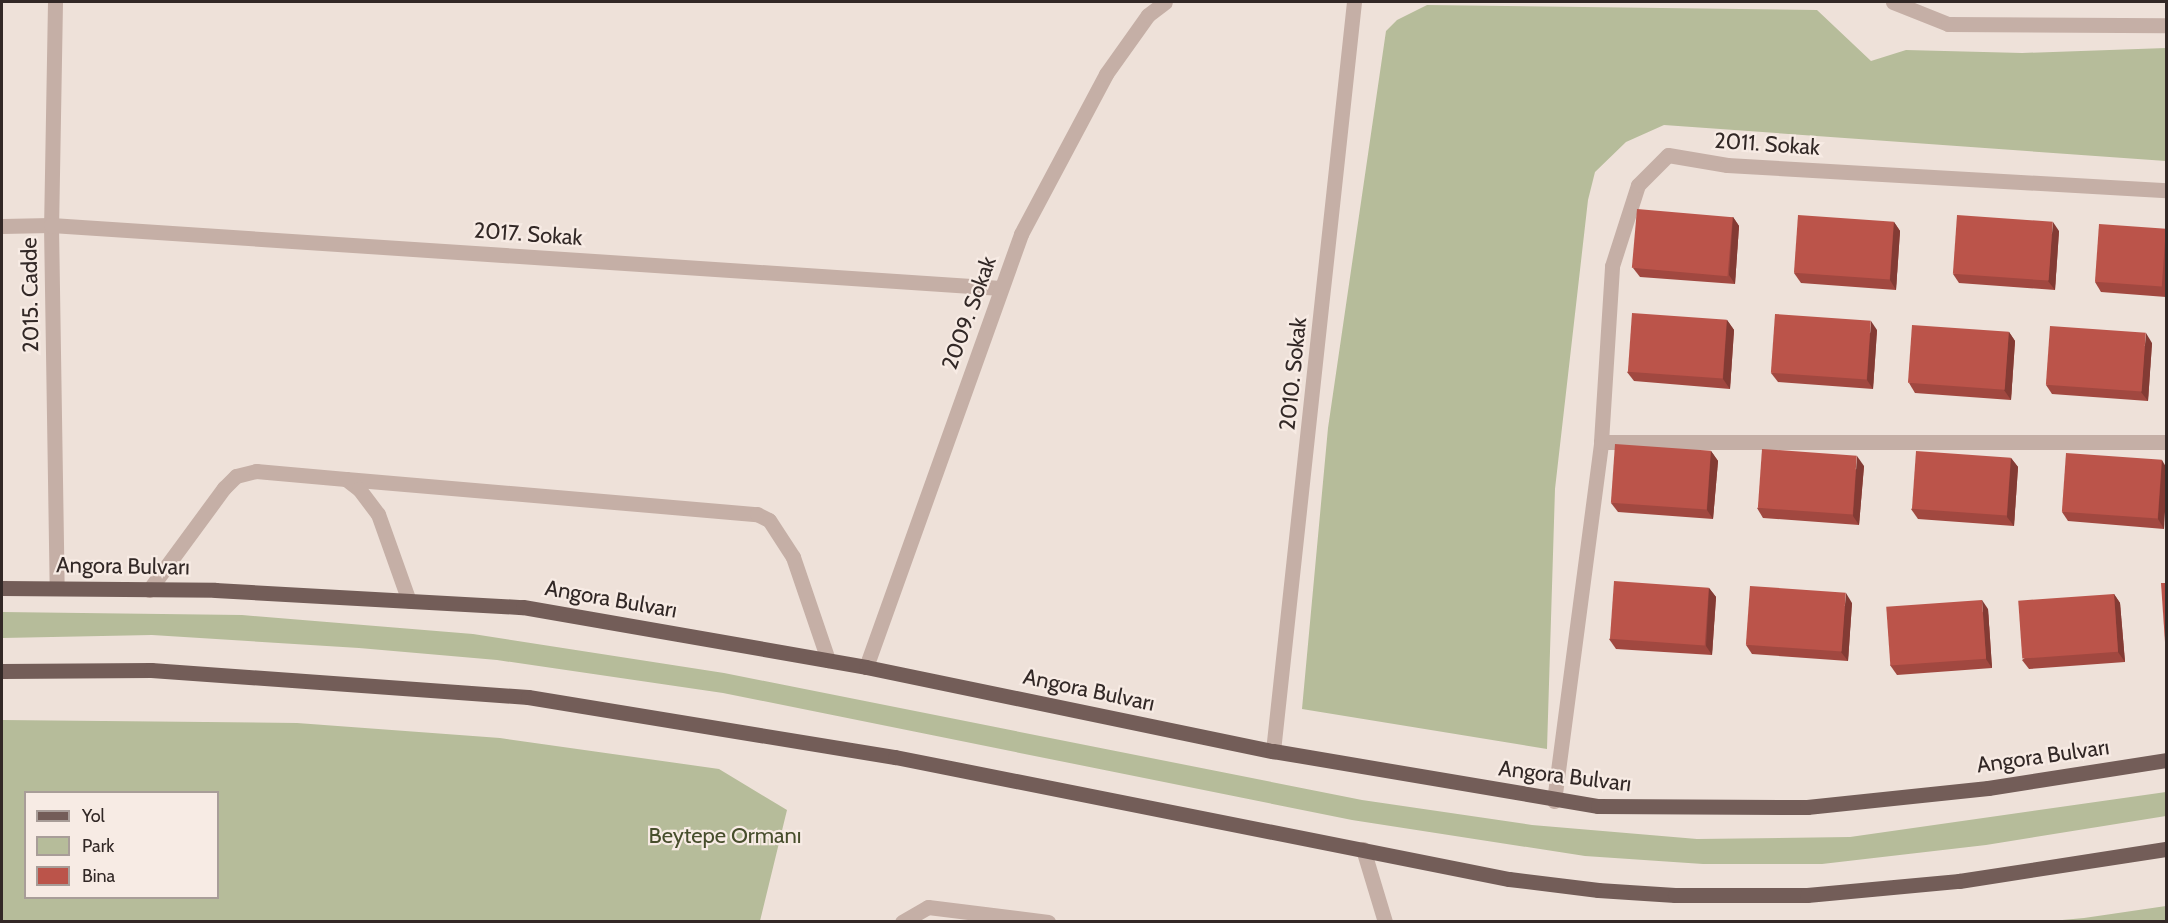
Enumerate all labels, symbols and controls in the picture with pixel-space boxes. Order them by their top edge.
street label: 2011. Sokak [1713,127,1821,161]
street label: 2017. Sokak [473,217,583,251]
street label: 2015. Cadde [16,237,44,353]
street label: 2009. Sokak [936,253,1002,373]
street label: 2010. Sokak [1274,316,1312,432]
street label: Angora Bulvarı [56,552,190,580]
street label: Angora Bulvarı [543,574,679,624]
street label: Angora Bulvarı [1021,663,1157,717]
street label: Angora Bulvarı [1975,734,2111,778]
street label: Angora Bulvarı [1497,755,1633,797]
legend [24,791,219,899]
text: Yol [82,805,105,827]
park label: Beytepe Ormanı [648,823,802,849]
text: Park [82,835,114,857]
text: Bina [82,865,115,887]

